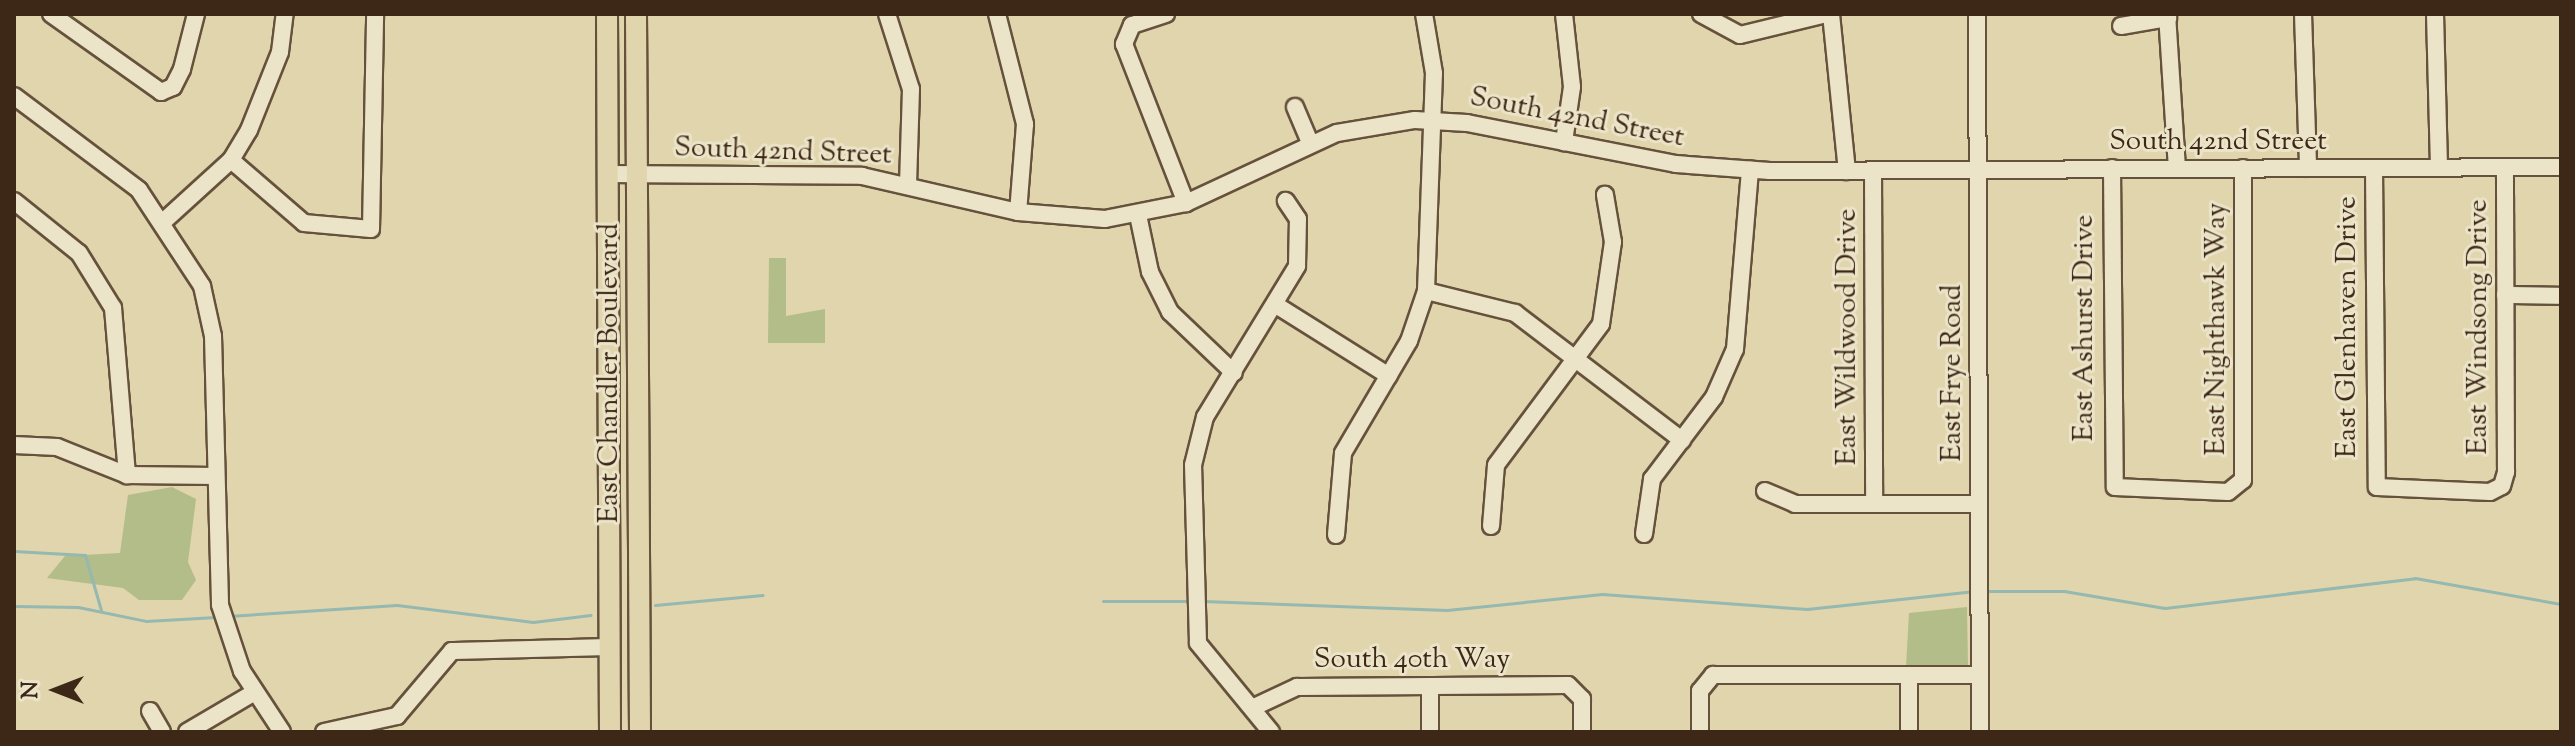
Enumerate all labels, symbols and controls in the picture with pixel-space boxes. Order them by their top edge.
street label: South 42nd Street [1467,81,1687,155]
street label: South 42nd Street [2109,125,2327,159]
street label: South 42nd Street [674,131,892,173]
street label: East Glenhaven Drive [2331,196,2365,458]
street label: East Windsong Drive [2462,199,2496,455]
street label: East Nighthawk Way [2200,203,2234,455]
street label: East Wildwood Drive [1831,209,1865,465]
street label: East Ashurst Drive [2068,215,2102,441]
street label: East Chandler Boulevard [593,223,627,523]
street label: East Frye Road [1936,284,1970,462]
street label: South 40th Way [1314,643,1510,677]
north arrow [16,650,96,730]
text: N [16,681,48,699]

